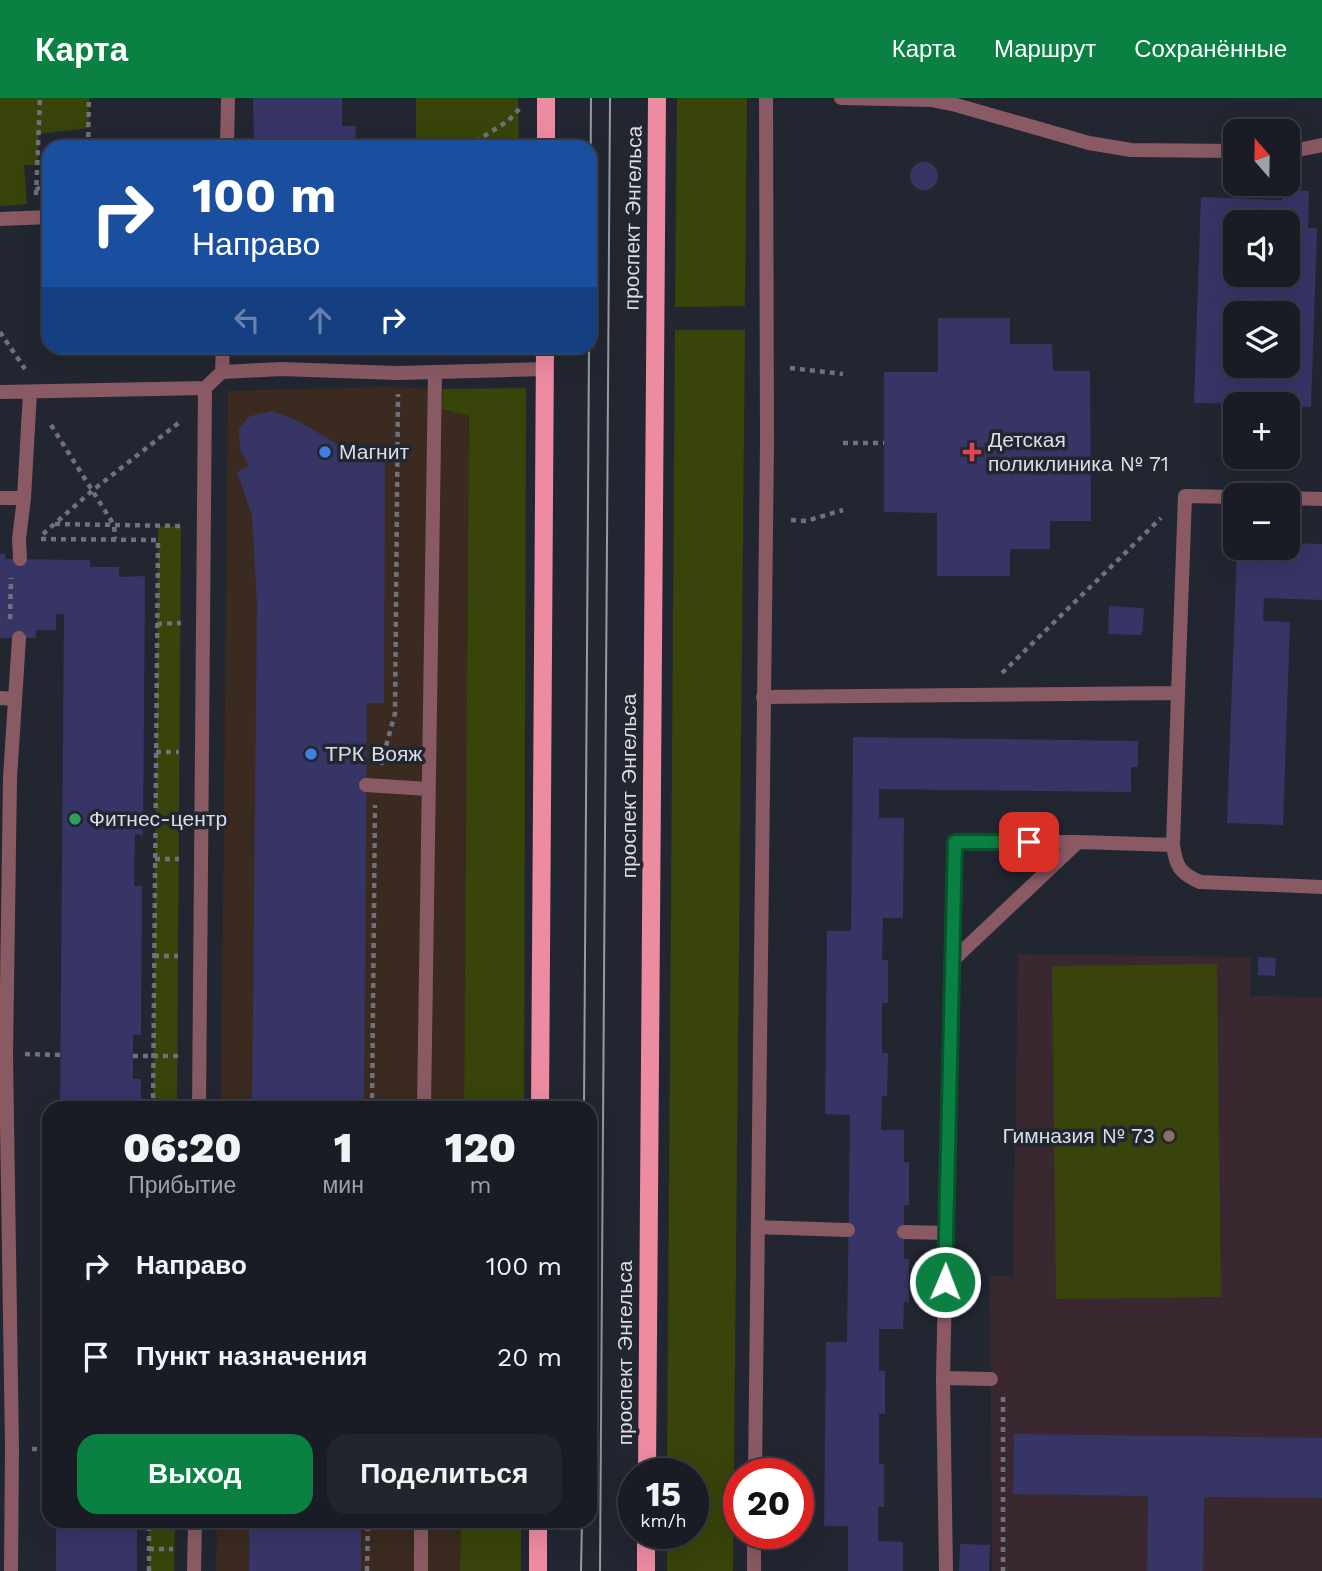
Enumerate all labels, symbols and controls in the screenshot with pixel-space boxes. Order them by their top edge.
text: Карта [35,30,128,69]
text: Карта [892,35,956,63]
text: Маршрут [994,35,1096,63]
text: Сохранённые [1134,35,1287,63]
north arrow [1223,119,1300,196]
map controls [1223,119,1300,560]
street label: проспект Энгельса [618,125,647,311]
text: 100 m [192,166,336,224]
icon: right [77,168,168,259]
button: sound [1223,210,1300,287]
text: Направо [192,225,320,263]
icon: left [228,301,266,339]
icon: ahead [301,301,339,339]
icon: right [374,301,412,339]
button: layers [1223,301,1300,378]
button: + [1223,392,1300,469]
place label: Детская поликлиника № 71 [988,427,1169,476]
place label: Магнит [339,439,409,464]
marker: Детская поликлиника № 71 [962,442,982,462]
marker: Магнит [317,444,333,460]
button: − [1223,483,1300,560]
street label: проспект Энгельса [616,693,641,878]
place label: ТРК Вояж [325,741,422,766]
marker: ТРК Вояж [303,746,319,762]
place label: Фитнес-центр [89,806,227,831]
marker: Фитнес-центр [67,811,83,827]
pin [999,812,1059,872]
icon: arrive [1010,823,1048,861]
text: 06:20 [123,1123,242,1172]
text: 1 [334,1123,353,1172]
text: 120 [445,1123,516,1172]
place label: Гимназия № 73 [1002,1123,1155,1148]
marker: Гимназия № 73 [1161,1128,1177,1144]
text: Прибытие [128,1172,236,1199]
text: мин [322,1172,364,1199]
text: m [469,1172,491,1199]
position arrow [908,1245,982,1319]
icon: right [77,1247,115,1285]
text: Направо [136,1250,247,1280]
text: 100 m [486,1251,562,1281]
street label: проспект Энгельса [612,1260,637,1445]
icon: arrive [77,1338,115,1376]
text: Пункт назначения [136,1341,367,1371]
text: 20 m [497,1342,562,1372]
button: Выход [77,1434,313,1514]
button: Поделиться [327,1434,562,1514]
speed limit sign: 20 [723,1458,814,1549]
text: 15 [646,1473,681,1515]
text: km/h [640,1510,687,1531]

